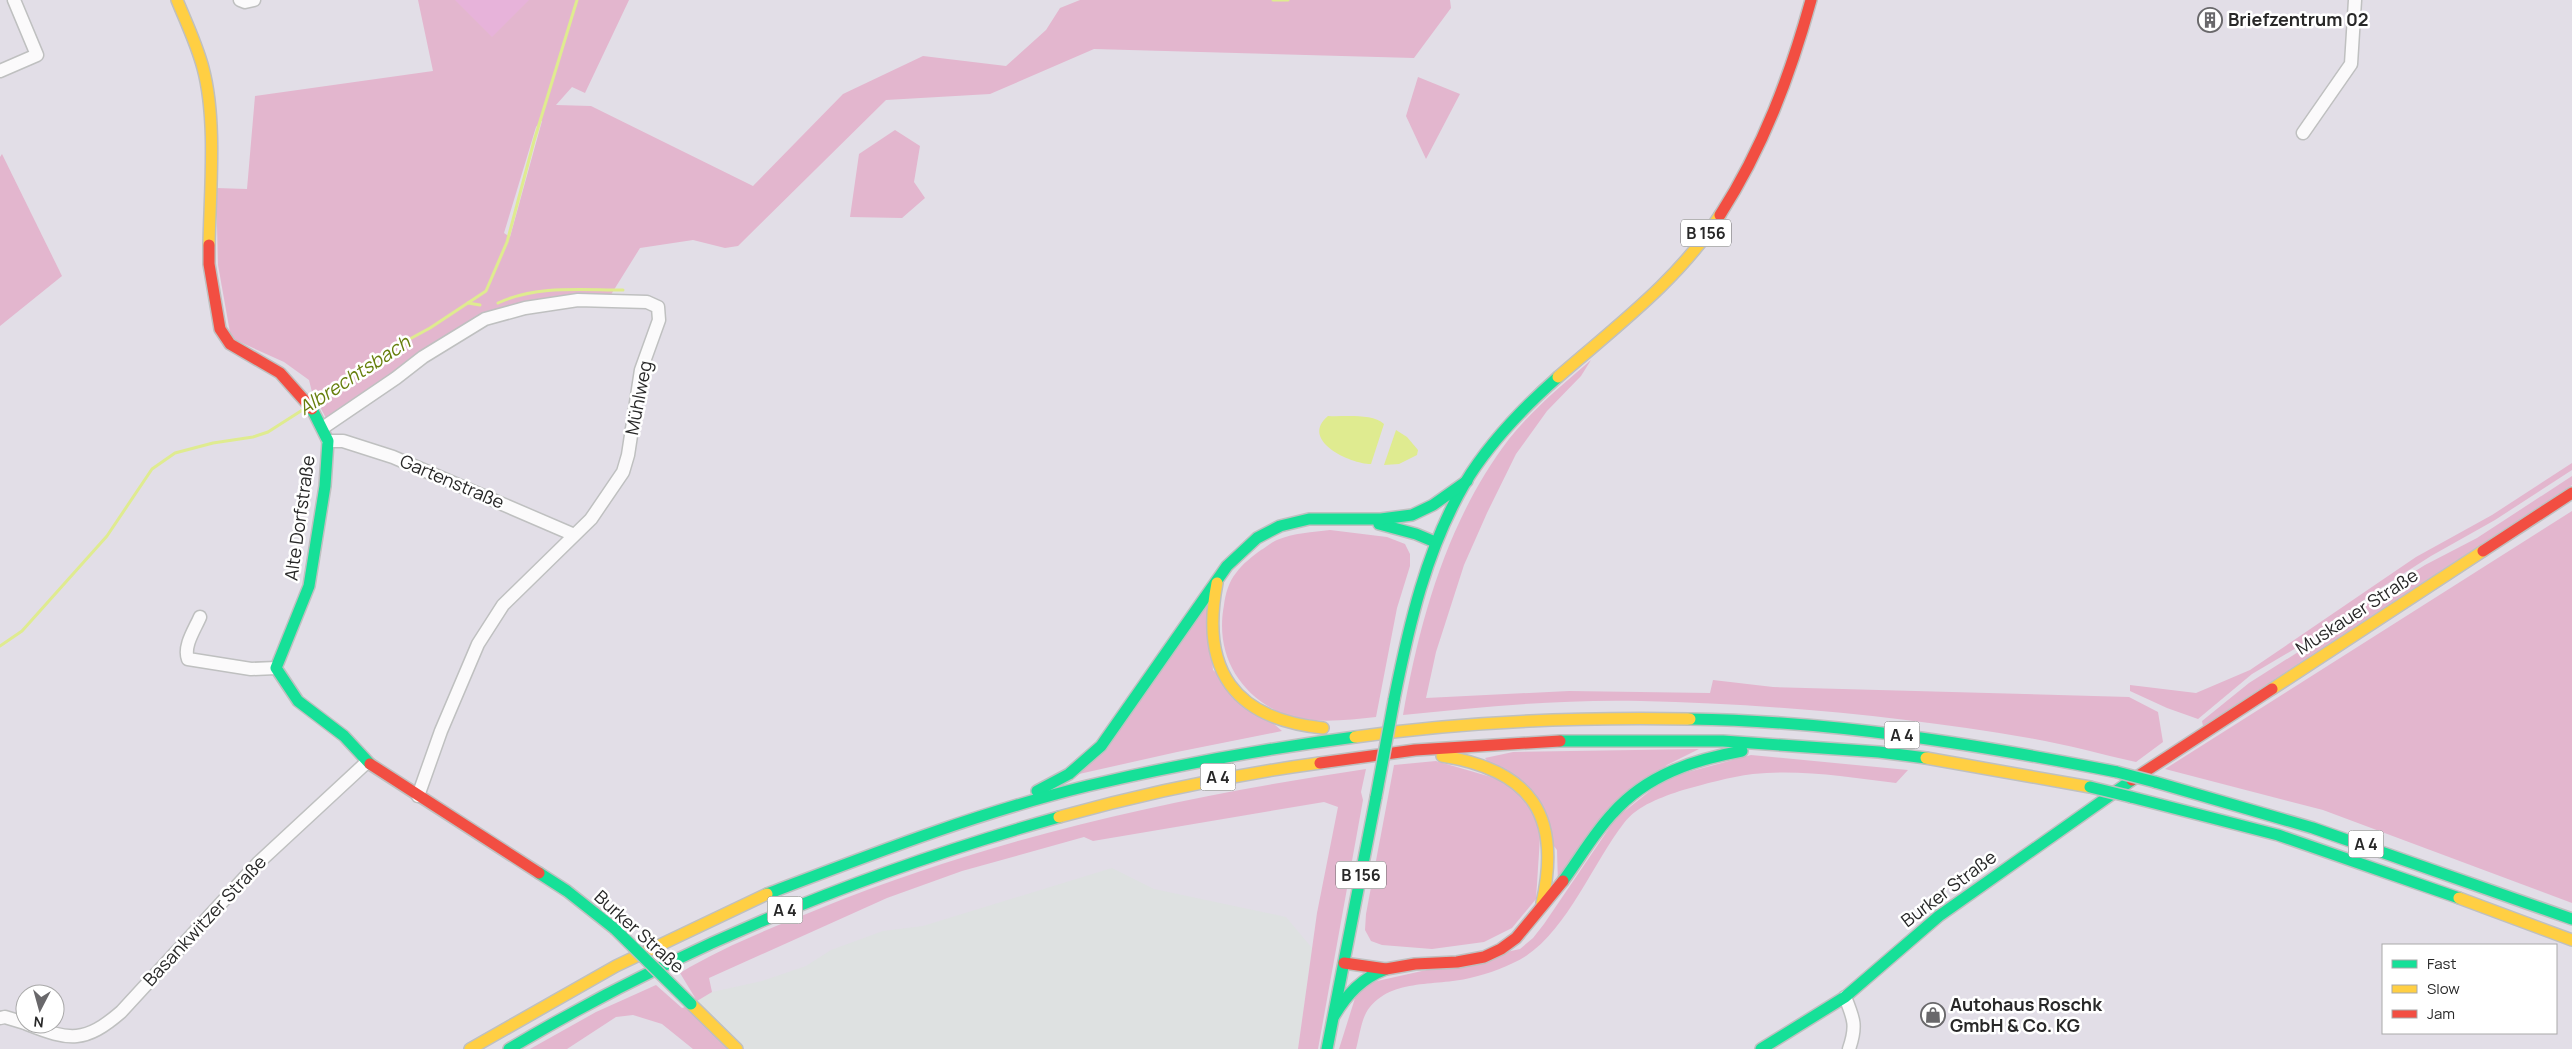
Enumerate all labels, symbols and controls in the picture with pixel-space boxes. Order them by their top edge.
building icon: Briefzentrum 02 [2197,7,2223,33]
place label: Briefzentrum 02 [2228,7,2369,31]
road number: B 156 [1681,220,1731,247]
water label: Albrechtsbach [293,329,416,421]
street label: Mühlweg [619,359,657,437]
street label: Gartenstraße [397,448,508,514]
street label: Alte Dorfstraße [278,454,320,582]
street label: Muskauer Straße [2291,563,2422,660]
road number: A 4 [1884,722,1920,748]
road number: A 4 [1200,764,1236,790]
road number: A 4 [2348,831,2384,858]
street label: Burker Straße [1896,845,2001,932]
street label: Basankwitzer Straße [137,850,271,991]
road number: B 156 [1336,862,1386,888]
street label: Burker Straße [590,884,690,978]
road number: A 4 [768,896,802,924]
legend [2382,944,2557,1034]
text: Fast [2427,953,2456,974]
text: Slow [2427,978,2460,999]
north arrow [15,984,65,1034]
place label: Autohaus Roschk GmbH & Co. KG [1950,992,2103,1037]
shop icon: Autohaus Roschk GmbH & Co. KG [1920,1002,1946,1028]
text: Jam [2427,1003,2455,1024]
text: N [33,1012,45,1032]

